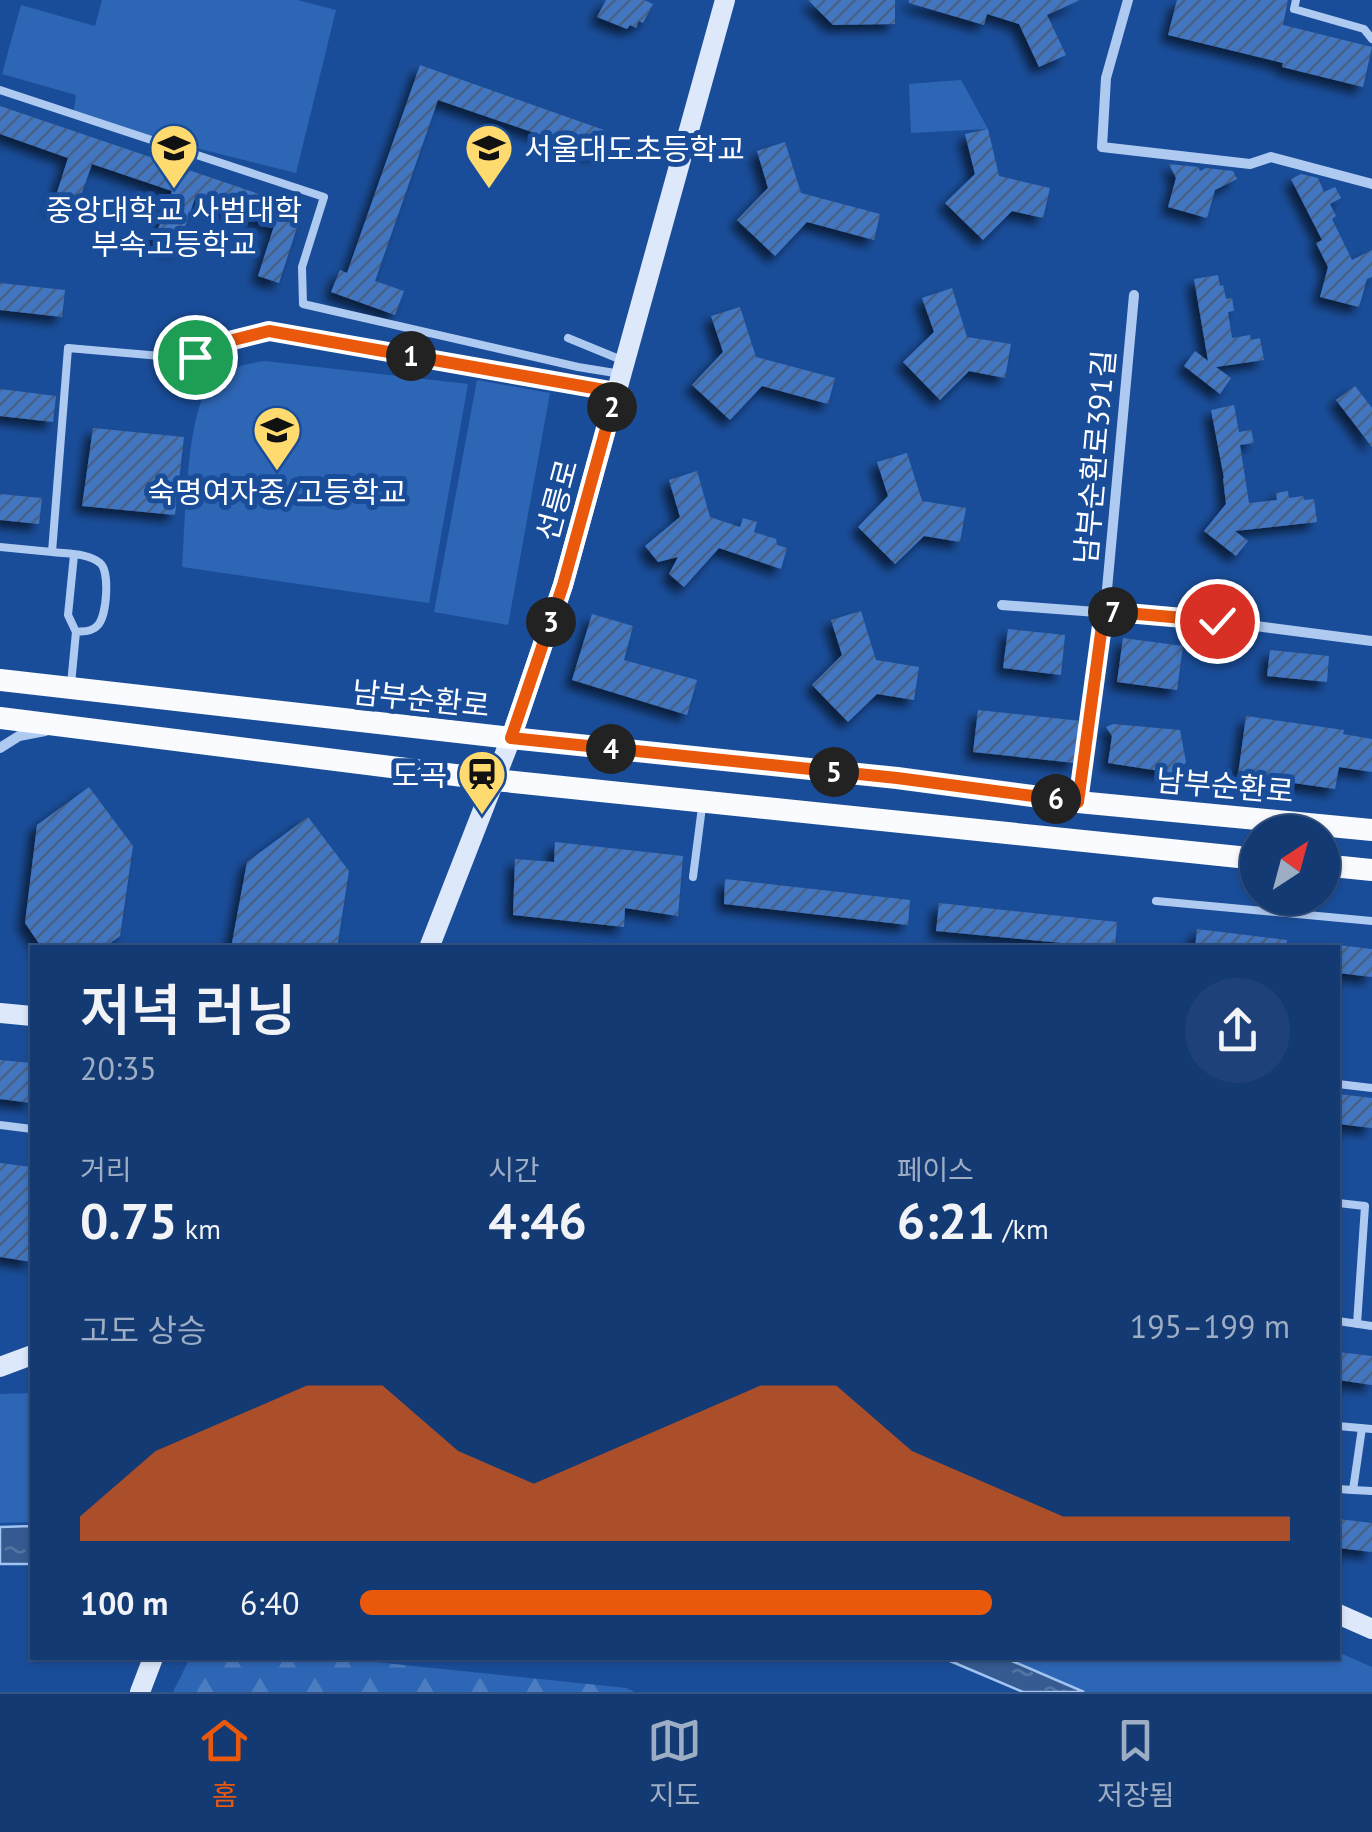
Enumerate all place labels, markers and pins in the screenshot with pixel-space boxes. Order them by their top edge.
school or university icon: 중앙대학교 사범대학 부속고등학교 [148,122,200,190]
school or university icon: 서울대도초등학교 [463,122,515,190]
place label: 서울대도초등학교 [524,129,745,168]
place label: 중앙대학교 사범대학 부속고등학교 [46,190,302,263]
pin [153,315,238,400]
pin: 1 [386,331,436,381]
pin: 2 [587,382,637,432]
school or university icon: 숙명여자중/고등학교 [251,404,303,472]
place label: 숙명여자중/고등학교 [147,472,407,511]
pin [1175,579,1260,664]
pin: 7 [1088,587,1138,637]
pin: 3 [526,597,576,647]
pin: 4 [586,724,636,774]
pin: 5 [809,747,859,797]
station icon: 도곡 [456,748,508,816]
place label: 도곡 [392,755,447,794]
pin: 6 [1031,774,1081,824]

